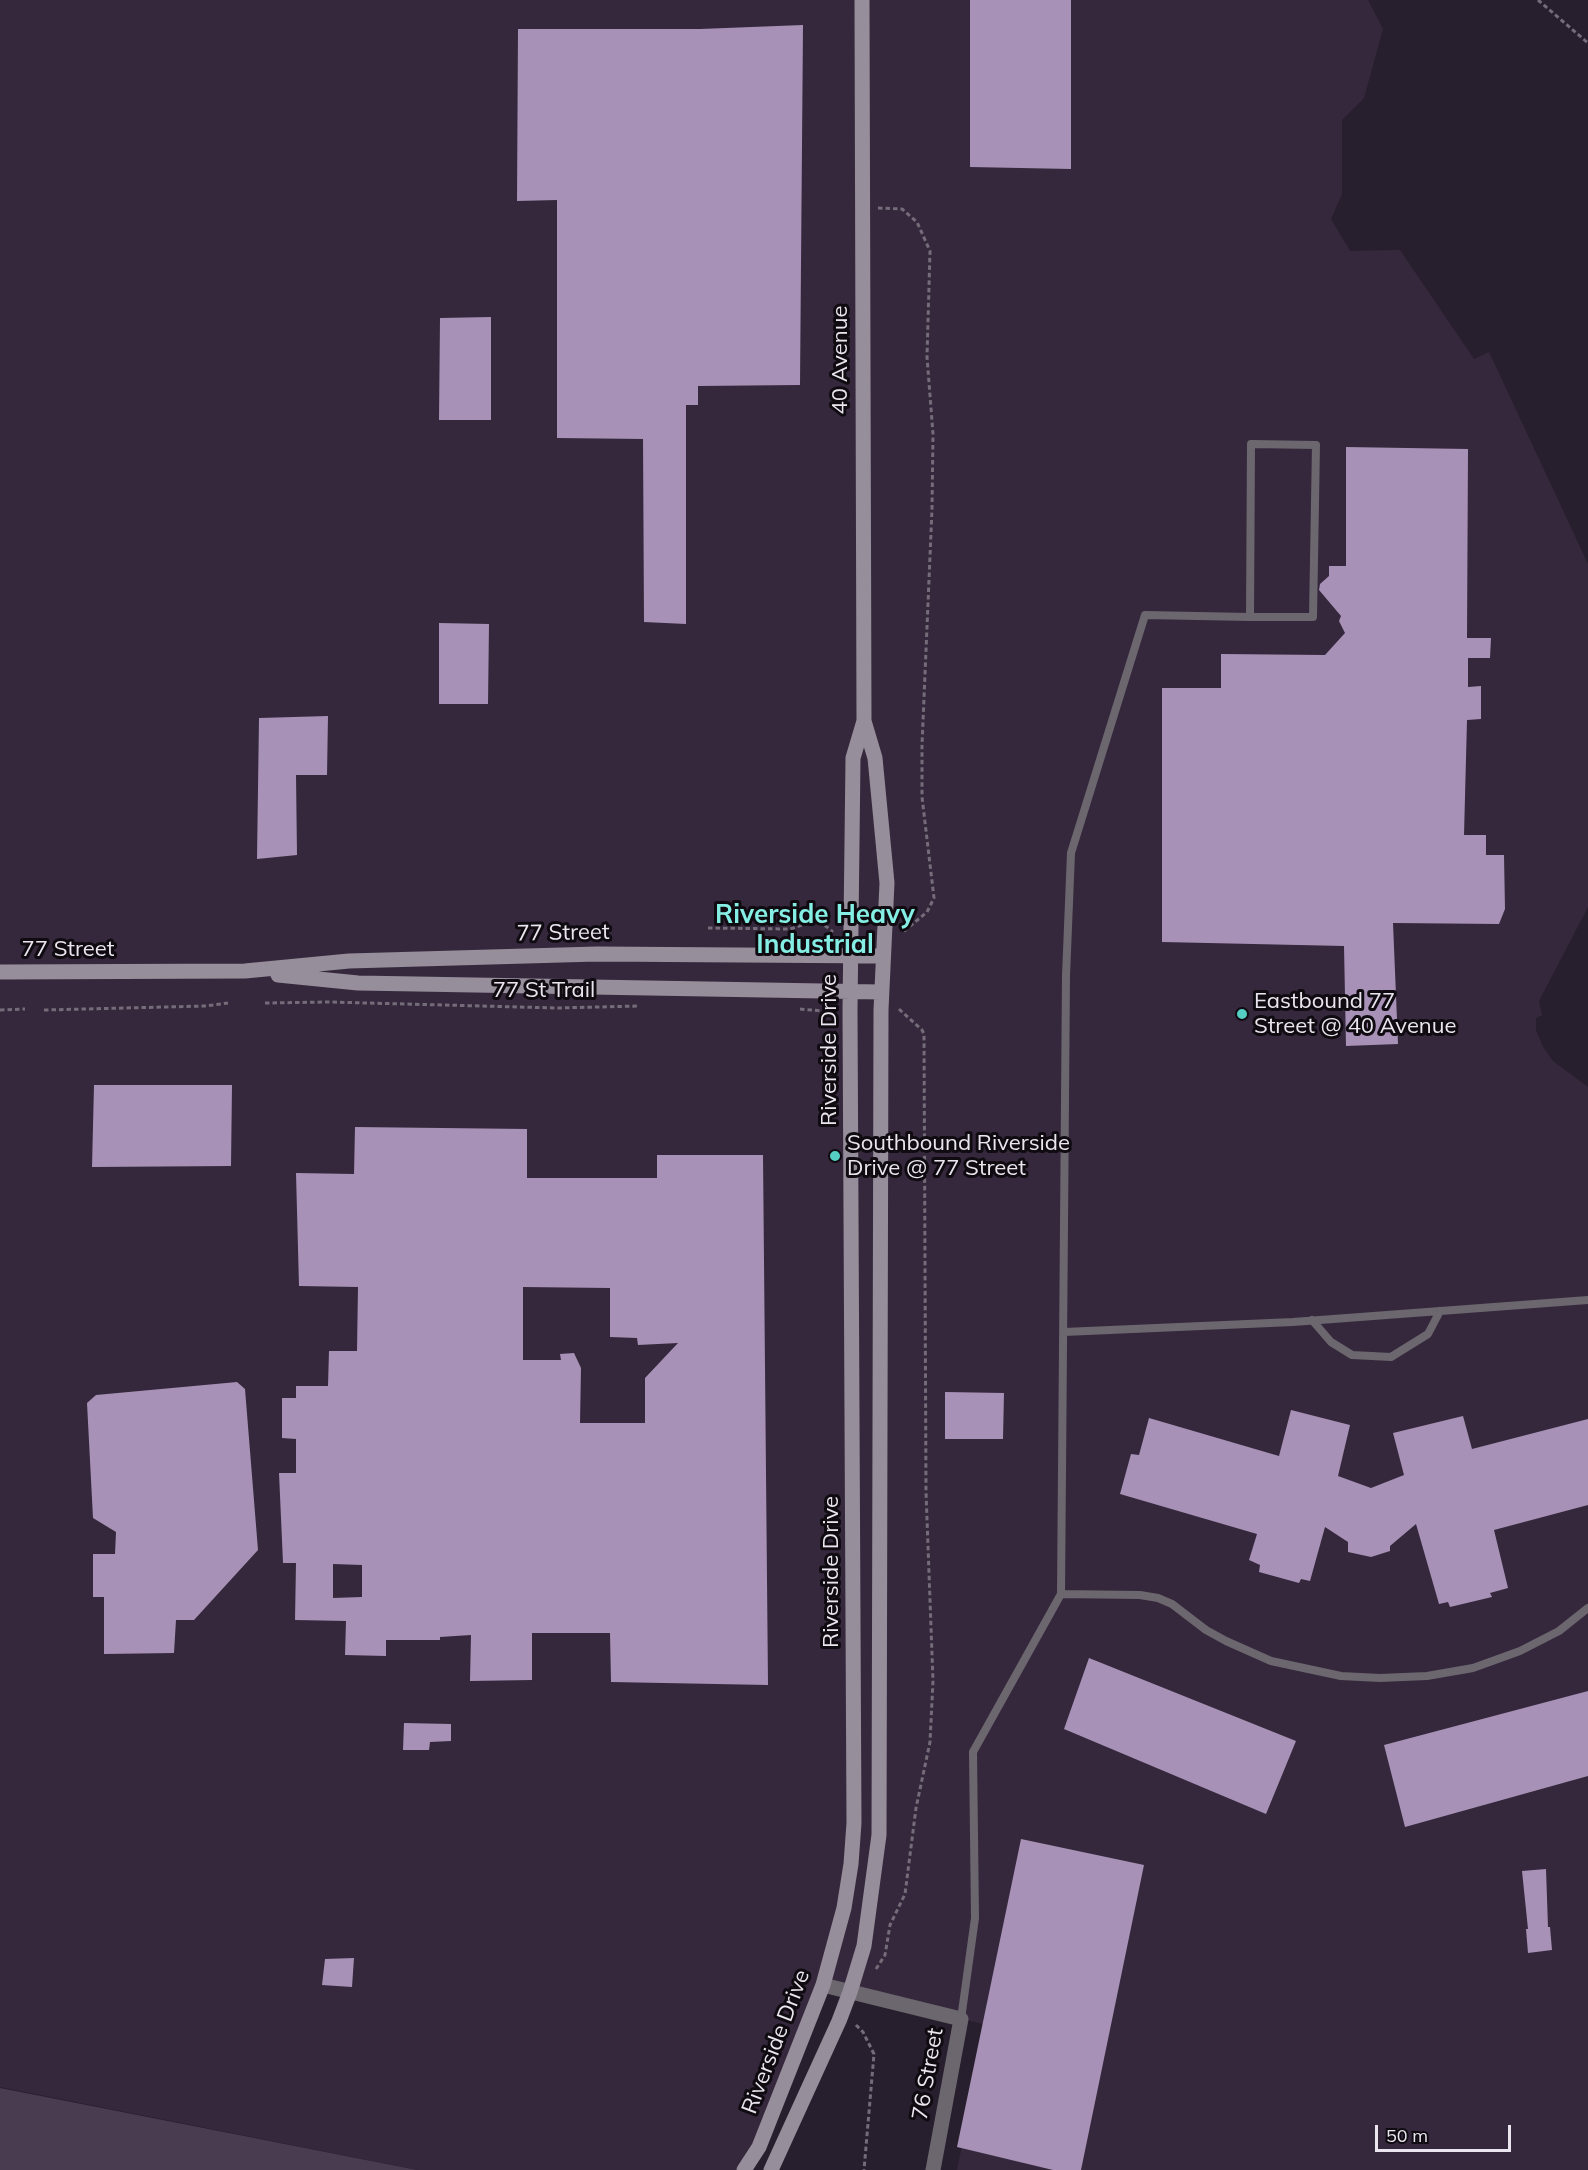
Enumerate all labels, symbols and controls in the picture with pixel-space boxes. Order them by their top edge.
street label: 40 Avenue [827,306,853,414]
district label: Riverside Heavy Industrial [715,899,915,960]
street label: 77 Street [516,919,610,947]
street label: 77 Street [22,936,114,962]
street label: Riverside Drive [816,974,842,1126]
street label: 77 St Trail [493,977,595,1003]
place label: Eastbound 77 Street @ 40 Avenue [1254,988,1456,1040]
marker: Eastbound 77 Street @ 40 Avenue [1235,1007,1249,1021]
place label: Southbound Riverside Drive @ 77 Street [847,1130,1070,1182]
marker: Southbound Riverside Drive @ 77 Street [828,1149,842,1163]
street label: Riverside Drive [818,1496,844,1648]
street label: Riverside Drive [736,1966,816,2118]
street label: 76 Street [907,2026,949,2122]
scale bar [1378,2113,1514,2151]
text: 50 m [1386,2124,1428,2147]

